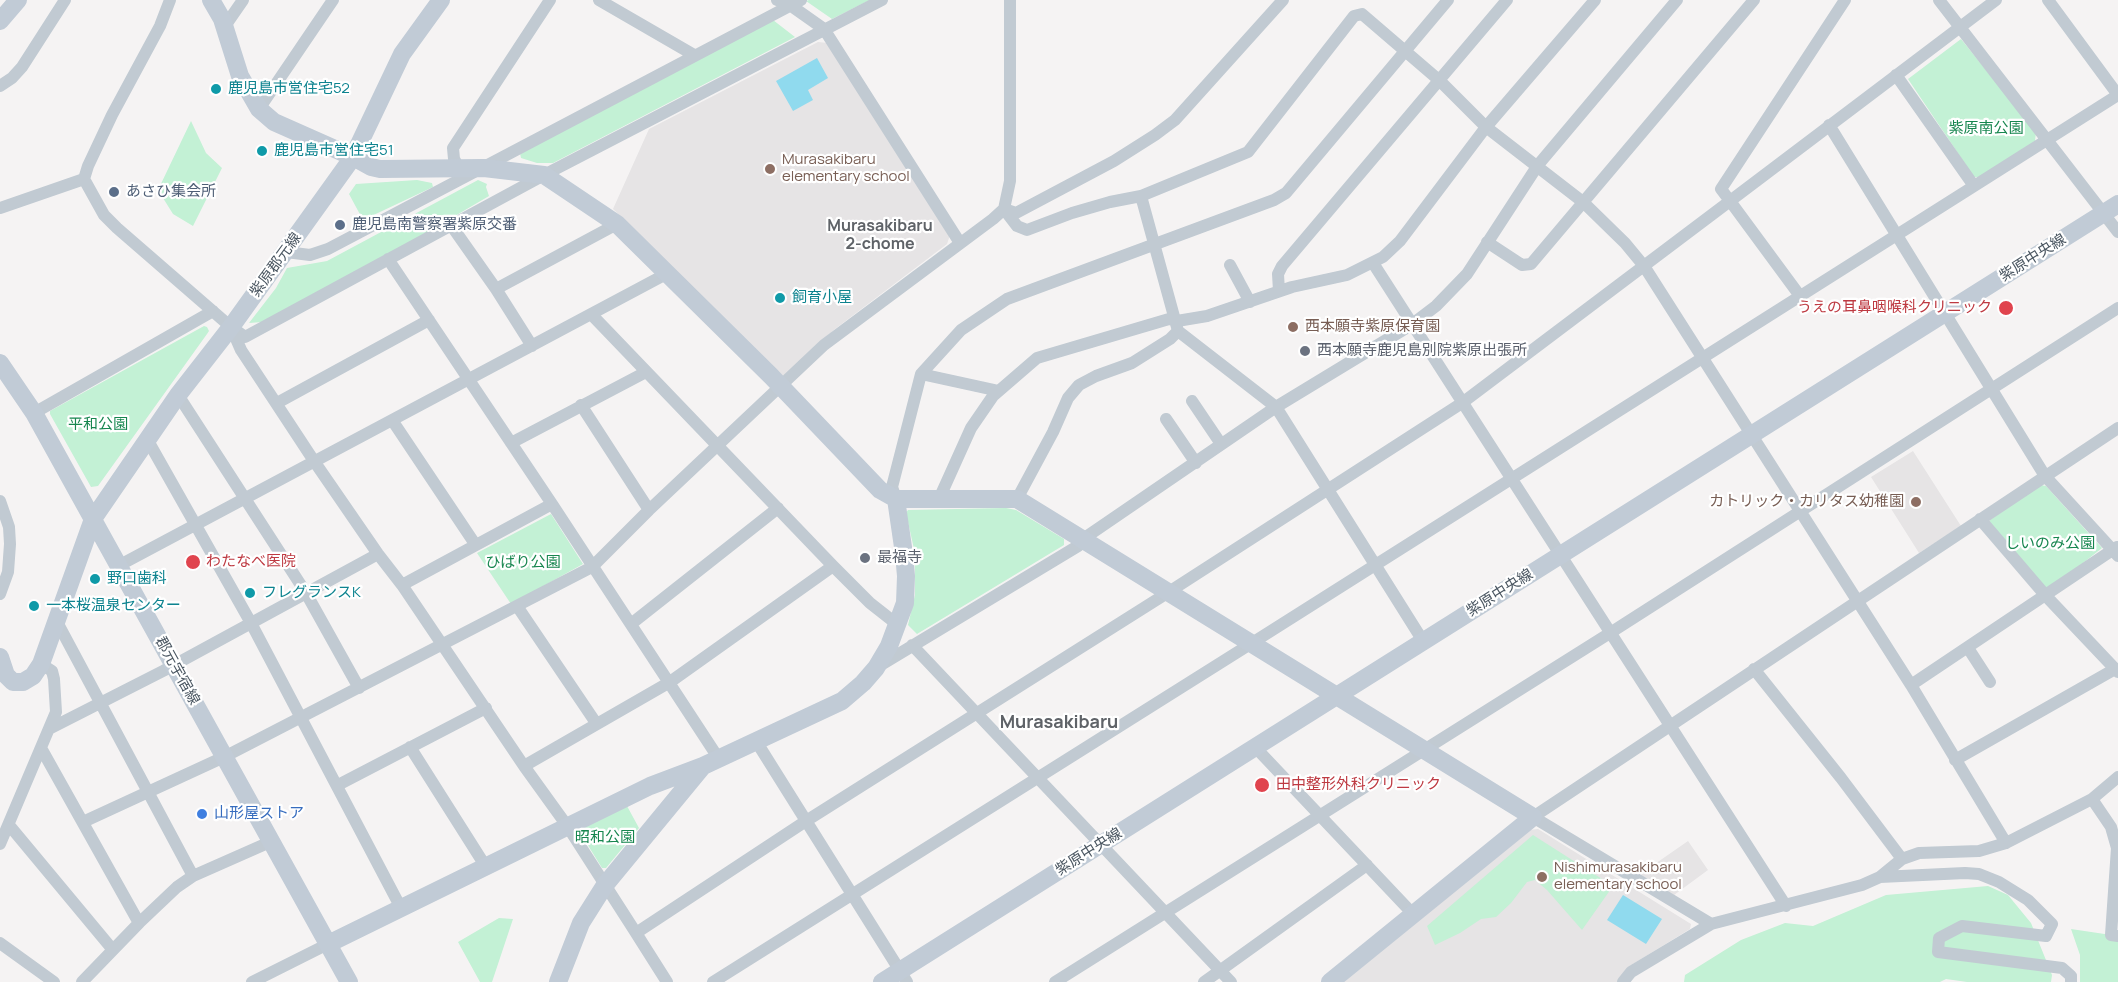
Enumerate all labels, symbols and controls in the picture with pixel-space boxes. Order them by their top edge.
place label: 鹿児島市営住宅52 [228,80,350,98]
marker: 鹿児島市営住宅52 [209,82,223,96]
park label: 紫原南公園 [1949,120,2023,138]
place label: 鹿児島市営住宅51 [274,142,394,160]
marker: 鹿児島市営住宅51 [255,144,269,158]
place label: Murasakibaru elementary school [782,151,910,186]
marker: Murasakibaru elementary school [763,162,777,176]
place label: あさひ集会所 [126,183,216,201]
marker: あさひ集会所 [107,185,121,199]
place label: 鹿児島南警察署紫原交番 [352,216,517,234]
district label: Murasakibaru 2-chome [827,217,933,255]
marker: 鹿児島南警察署紫原交番 [333,218,347,232]
street label: 紫原郡元線 [247,229,305,301]
street label: 紫原中央線 [1996,230,2070,286]
place label: 飼育小屋 [792,289,852,307]
marker: 飼育小屋 [773,291,787,305]
place label: うえの耳鼻咽喉科クリニック [1797,299,1992,317]
marker: うえの耳鼻咽喉科クリニック [1997,299,2015,317]
place label: 西本願寺紫原保育園 [1305,318,1440,336]
marker: 西本願寺紫原保育園 [1286,320,1300,334]
place label: 西本願寺鹿児島別院紫原出張所 [1317,342,1527,360]
marker: 西本願寺鹿児島別院紫原出張所 [1298,344,1312,358]
park label: 平和公園 [68,416,128,434]
place label: カトリック・カリタス幼稚園 [1709,493,1904,511]
marker: カトリック・カリタス幼稚園 [1909,495,1923,509]
park label: しいのみ公園 [2005,535,2095,553]
place label: 最福寺 [877,549,922,567]
marker: 最福寺 [858,551,872,565]
marker: わたなべ医院 [184,553,202,571]
place label: わたなべ医院 [206,553,296,571]
park label: ひばり公園 [486,554,560,572]
street label: 紫原中央線 [1463,565,1537,621]
place label: 野口歯科 [107,570,167,588]
marker: 野口歯科 [88,572,102,586]
place label: フレグランスK [262,584,361,602]
marker: フレグランスK [243,586,257,600]
place label: 一本桜温泉センター [46,597,181,615]
marker: 一本桜温泉センター [27,599,41,613]
street label: 郡元宇宿線 [151,634,203,708]
district label: Murasakibaru [1000,712,1118,734]
marker: 田中整形外科クリニック [1253,776,1271,794]
place label: 田中整形外科クリニック [1276,776,1441,794]
place label: 山形屋ストア [214,805,304,823]
marker: 山形屋ストア [195,807,209,821]
street label: 紫原中央線 [1052,824,1126,880]
park label: 昭和公園 [575,829,635,847]
place label: Nishimurasakibaru elementary school [1554,859,1682,894]
marker: Nishimurasakibaru elementary school [1535,870,1549,884]

